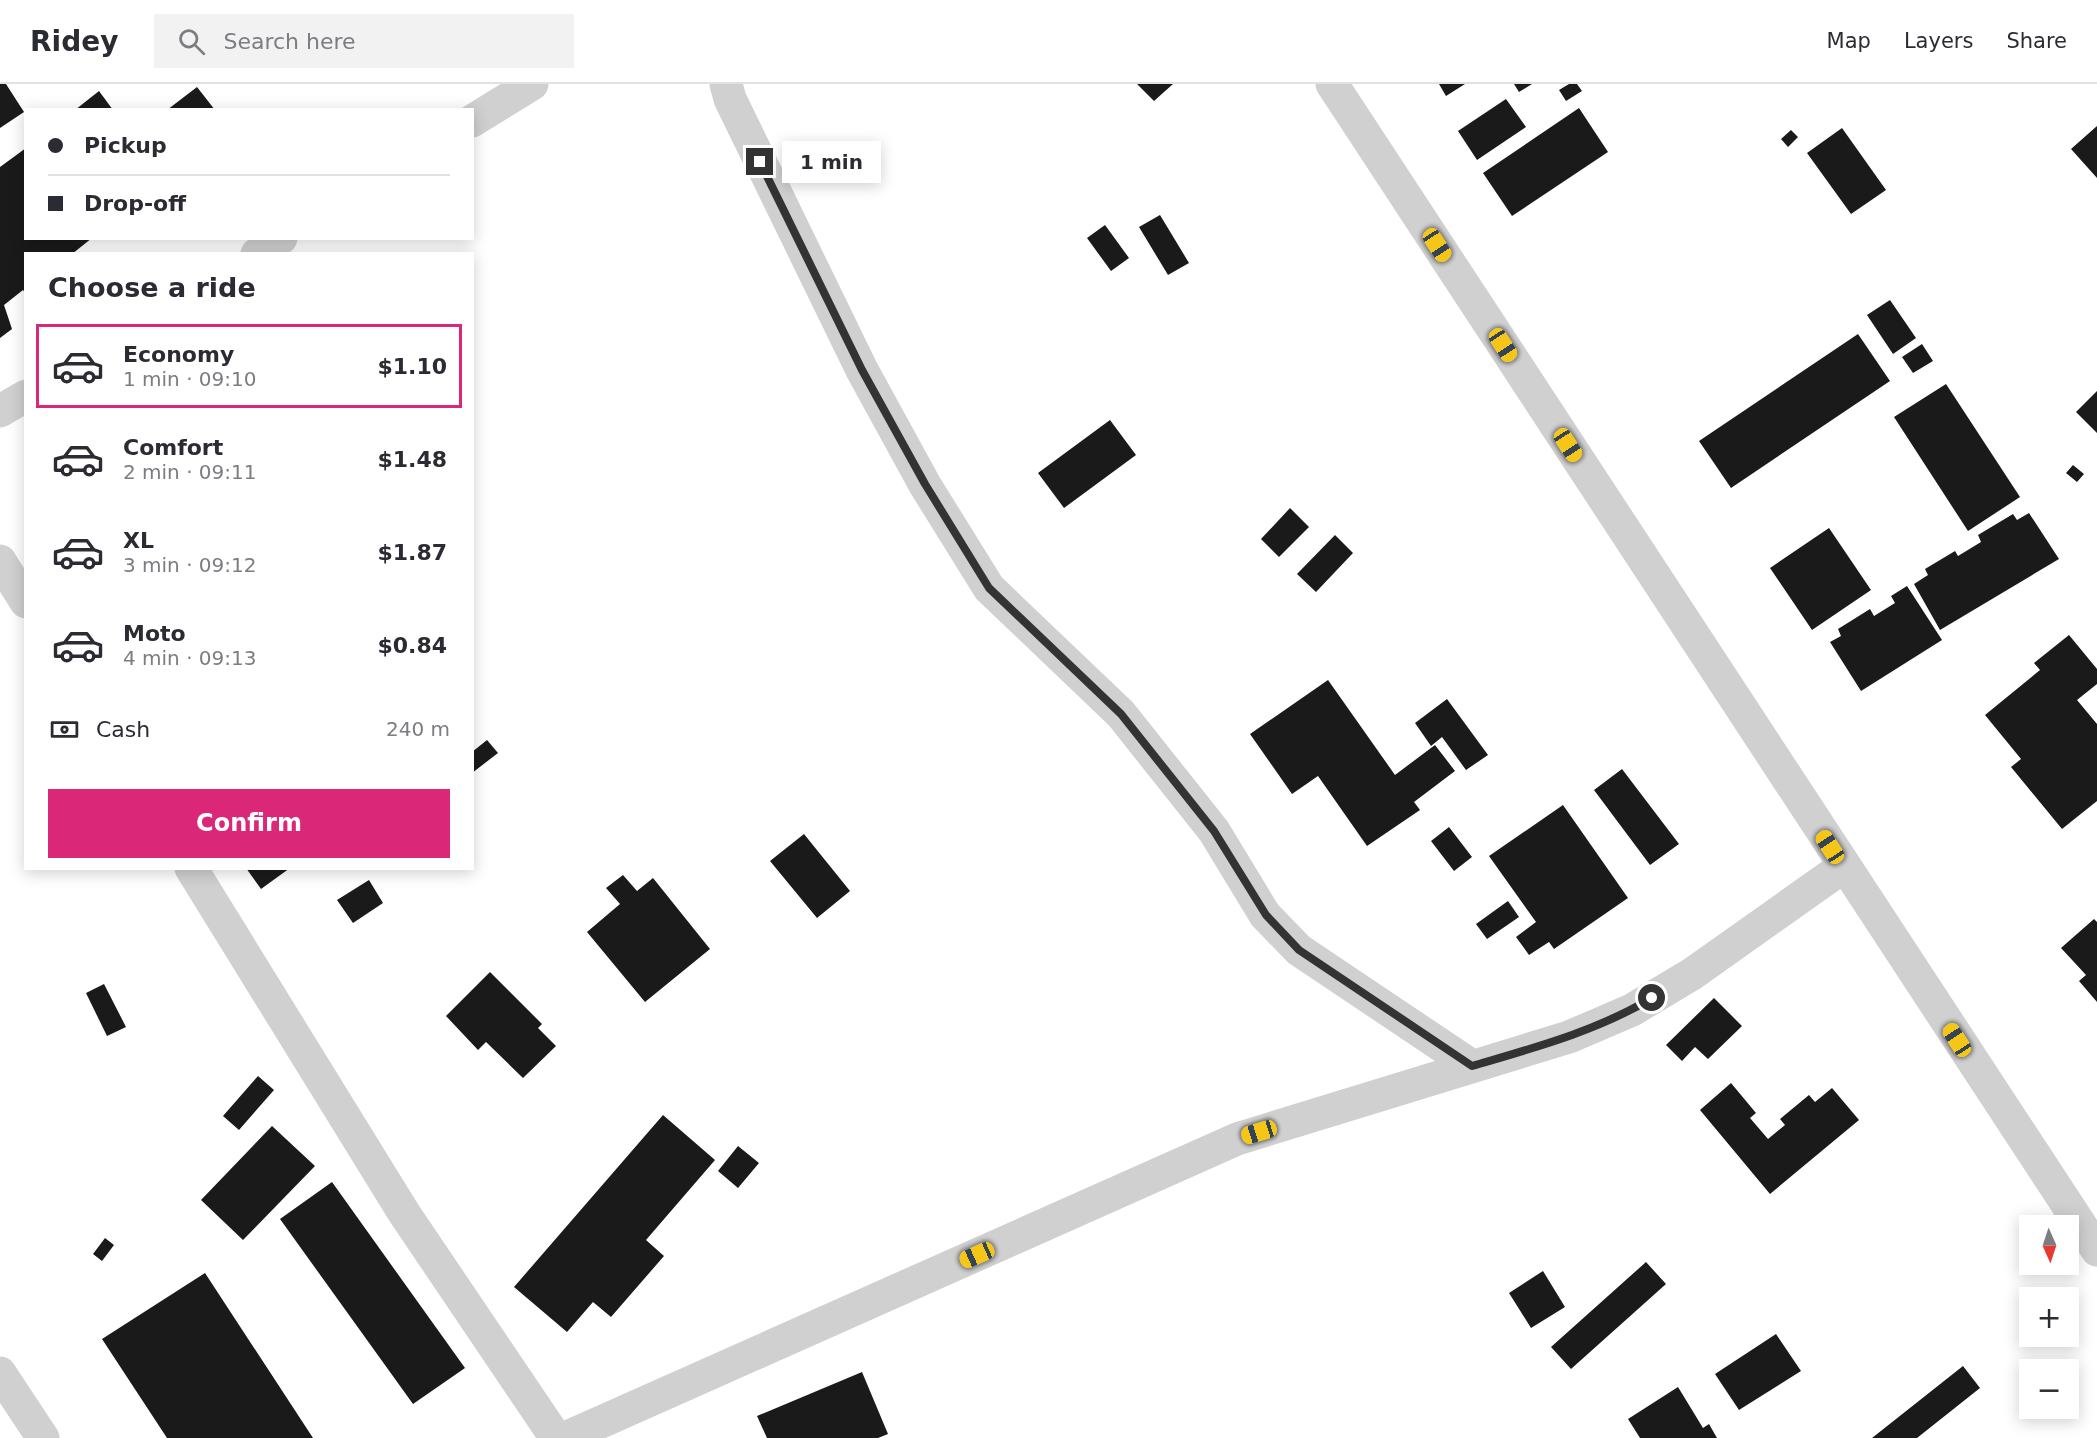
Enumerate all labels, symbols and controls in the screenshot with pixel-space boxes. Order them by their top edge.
search box [154,14,574,68]
text: Ridey [30,25,118,58]
icon: search [175,25,208,58]
text: Search here [223,29,356,54]
text: Map [1827,29,1871,53]
text: Layers [1904,29,1973,53]
text: Share [2006,29,2067,53]
text: Pickup [84,133,167,158]
callout: 1 min [781,141,880,183]
route end [746,148,773,175]
text: 1 min [800,150,863,174]
text: Drop-off [84,191,186,216]
car [1420,225,1454,265]
text: Choose a ride [48,272,256,303]
car [1486,325,1520,365]
icon: car [51,339,105,393]
text: Economy [123,342,234,367]
text: $1.10 [377,354,447,379]
text: 1 min · 09:10 [123,367,257,391]
car [1551,425,1585,465]
icon: car [51,432,105,486]
text: Comfort [123,435,223,460]
text: $1.48 [377,447,447,472]
text: 2 min · 09:11 [123,460,257,484]
icon: car [51,525,105,579]
text: XL [123,528,154,553]
text: $1.87 [377,540,447,565]
text: 3 min · 09:12 [123,553,257,577]
icon: car [51,618,105,672]
text: Moto [123,621,186,646]
text: $0.84 [377,633,447,658]
text: 4 min · 09:13 [123,646,257,670]
icon: cash [48,713,81,746]
text: Cash [96,717,150,742]
text: 240 m [386,717,450,741]
button: Confirm [48,789,450,858]
car [1813,827,1847,867]
route start [1638,984,1665,1011]
car [1940,1020,1974,1060]
car [1239,1118,1279,1146]
north arrow [2019,1215,2079,1275]
map controls [2019,1215,2079,1419]
car [957,1239,997,1271]
button: + [2019,1287,2079,1347]
button: − [2019,1359,2079,1419]

